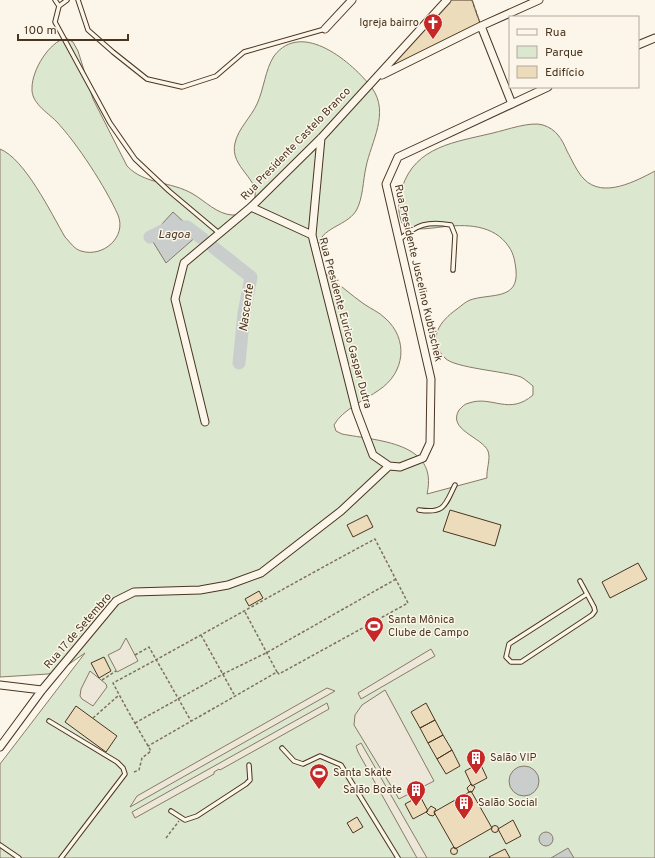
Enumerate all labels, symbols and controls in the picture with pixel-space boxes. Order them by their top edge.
church icon: Igreja bairro [422,12,444,40]
scale bar [18,16,128,42]
place label: Igreja bairro [359,16,419,30]
legend [509,16,639,88]
text: 100 m [24,23,57,39]
text: Rua [545,25,566,41]
text: Parque [545,45,583,61]
text: Edifício [545,65,585,81]
street label: Rua Presidente Castelo Branco [238,84,354,204]
street label: Rua Presidente Juscelino Kubtischek [391,183,445,363]
water label: Lagoa [158,227,191,243]
street label: Rua Presidente Eurico Gaspar Dutra [315,236,375,410]
water label: Nascente [236,282,258,333]
street label: Rua 17 de Setembro [41,590,115,672]
place label: Santa Mônica Clube de Campo [388,613,469,640]
sports icon: Santa Mônica Clube de Campo [363,615,385,643]
building icon: Salão VIP [465,747,487,775]
place label: Salão VIP [490,751,537,765]
sports icon: Santa Skate [308,762,330,790]
place label: Santa Skate [333,766,392,780]
building icon: Salão Boate [405,779,427,807]
place label: Salão Boate [343,783,402,797]
building icon: Salão Social [453,792,475,820]
place label: Salão Social [478,796,537,810]

